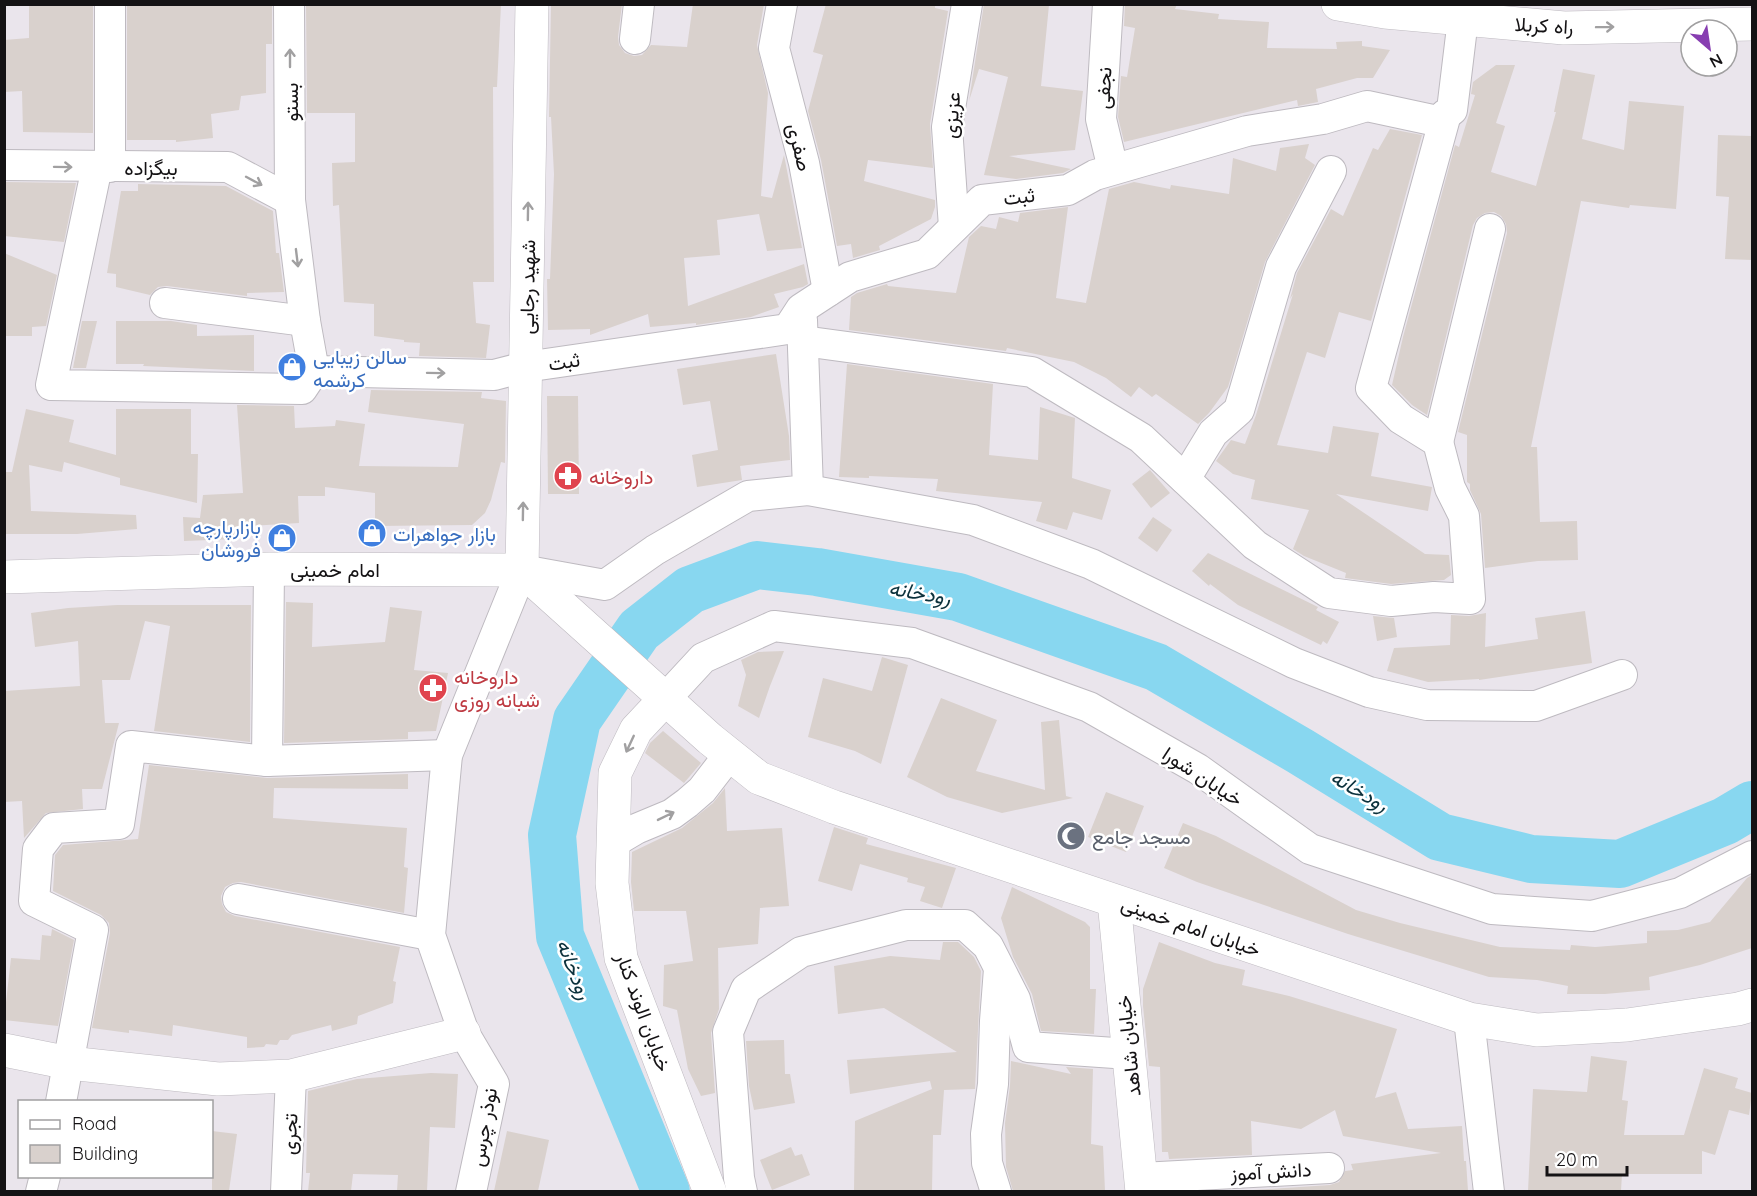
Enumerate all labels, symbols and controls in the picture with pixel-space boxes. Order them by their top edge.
street label: راه کربلا [1514,11,1574,40]
north arrow [1679,18,1739,78]
one-way arrow [1594,21,1614,33]
one-way arrow [284,48,295,68]
text: N [1706,50,1726,73]
street label: نجفی [1089,66,1117,110]
street label: بستو [278,83,304,121]
street label: عزیزی [937,91,966,140]
street label: صفری [781,120,818,174]
street label: بیگزاده [124,155,178,181]
one-way arrow [52,161,72,172]
one-way arrow [245,176,263,187]
street label: ثبت [1002,182,1036,210]
one-way arrow [522,202,534,222]
street label: شهید رجایی [514,239,541,335]
one-way arrow [292,248,303,268]
place label: سالن زیبایی کرشمه [313,344,407,393]
street label: ثبت [546,346,582,376]
shop icon: سالن زیبایی کرشمه [276,351,308,383]
one-way arrow [425,368,445,379]
pharmacy icon: داروخانه [552,460,584,492]
place label: داروخانه [589,464,653,490]
one-way arrow [517,502,529,522]
place label: بازارپارچه فروشان [192,514,261,563]
shop icon: بازار جواهرات [356,517,388,549]
place label: بازار جواهرات [393,521,496,547]
shop icon: بازارپارچه فروشان [266,522,298,554]
street label: امام خمینی [290,557,380,583]
water label: رودخانه [887,574,953,611]
place label: داروخانه شبانه روزی [454,664,540,713]
pharmacy icon: داروخانه شبانه روزی [417,672,449,704]
one-way arrow [623,734,635,752]
street label: خیابان شورا [1158,741,1248,812]
water label: رودخانه [1326,763,1394,818]
one-way arrow [657,809,675,821]
mosque icon: مسجد جامع [1055,820,1087,852]
place label: مسجد جامع [1092,824,1191,851]
street label: خیابان امام خمینی [1118,890,1264,962]
water label: رودخانه [551,935,598,1003]
street label: خیابان الوند کنار [610,948,677,1075]
street label: خیابان شاهد [1110,994,1146,1098]
street label: نوذر چرس [464,1086,504,1169]
legend [18,1100,213,1178]
text: Road [72,1112,117,1135]
street label: تجری [275,1113,304,1155]
scale bar [1547,1139,1626,1177]
text: Building [72,1142,138,1165]
text: 20 m [1556,1148,1598,1171]
street label: دانش آموز [1229,1156,1312,1187]

